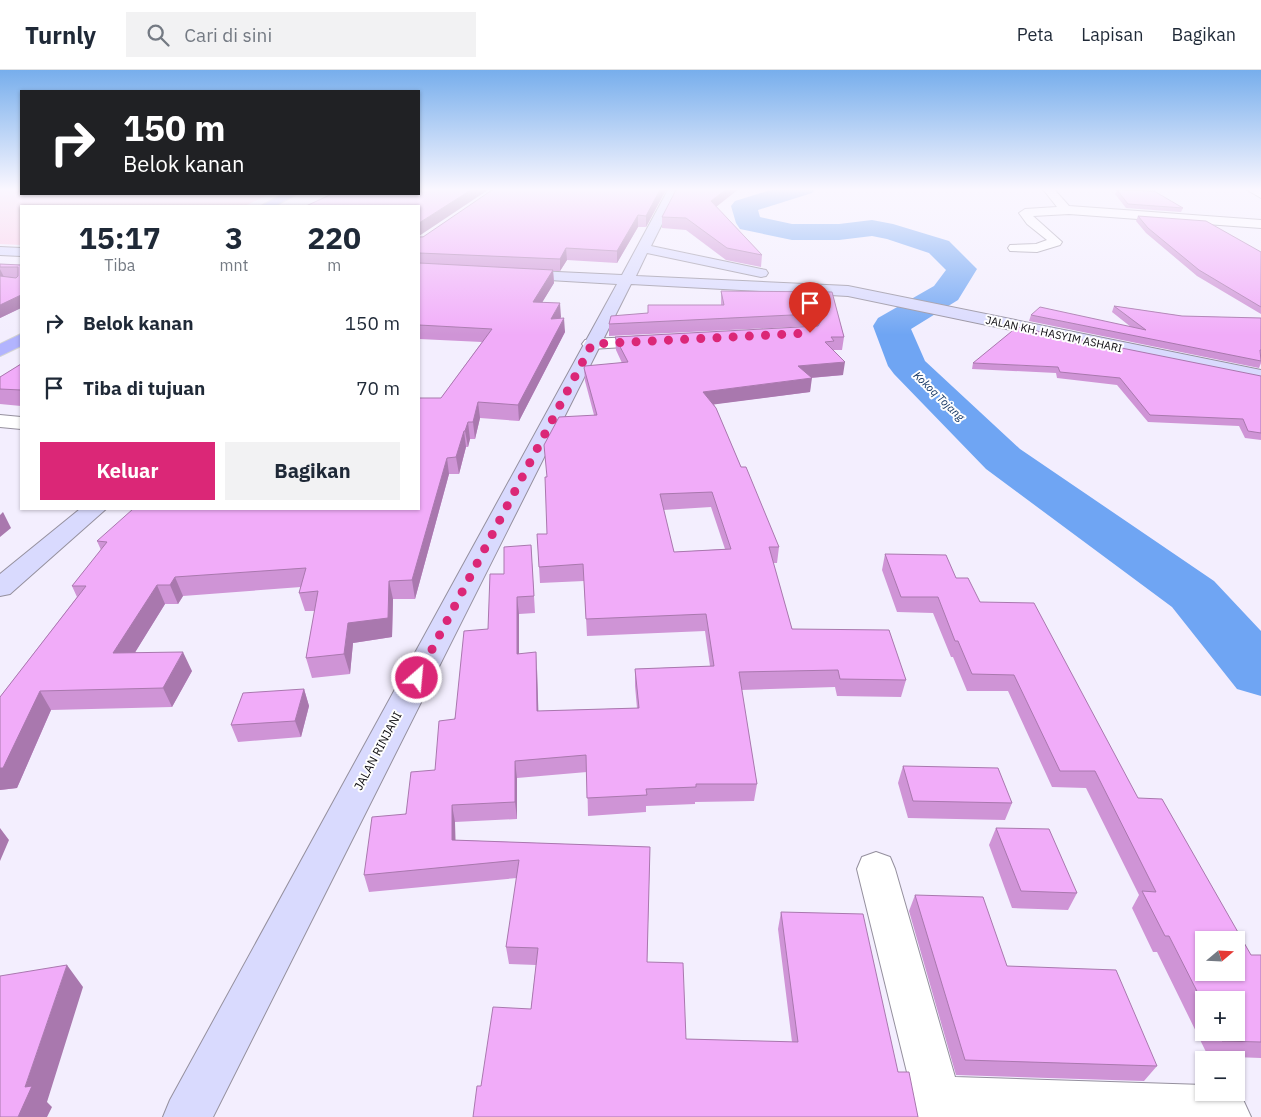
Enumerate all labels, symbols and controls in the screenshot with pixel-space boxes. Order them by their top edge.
search box [126,12,476,57]
text: Turnly [25,19,96,51]
icon: search [144,21,172,49]
text: Cari di sini [184,23,272,47]
text: Peta [1017,23,1053,46]
text: Lapisan [1081,23,1143,46]
text: Bagikan [1171,23,1236,46]
text: 150 m [123,105,226,151]
icon: right [40,110,105,175]
text: Belok kanan [123,149,245,178]
text: 15:17 [79,218,161,257]
text: 3 [225,218,243,257]
text: 220 [307,218,361,257]
text: Tiba [104,255,135,275]
text: mnt [220,255,248,275]
text: m [327,255,341,275]
pin [789,282,831,333]
icon: arrive [796,289,824,317]
icon: right [40,309,68,337]
text: Belok kanan [83,311,194,335]
text: 150 m [345,311,400,335]
street label: JALAN KH. HASYIM ASHARI [984,313,1124,355]
water label: Kokoq Tojang [911,368,968,424]
icon: arrive [40,374,68,402]
text: Tiba di tujuan [83,376,205,400]
text: 70 m [356,376,400,400]
button: Keluar [40,442,215,500]
button: Bagikan [225,442,400,500]
position arrow [390,651,442,703]
street label: JALAN RINJANI [351,709,405,793]
north arrow [1195,931,1245,981]
map controls [1195,931,1245,1101]
button: + [1195,991,1245,1041]
button: − [1195,1051,1245,1101]

